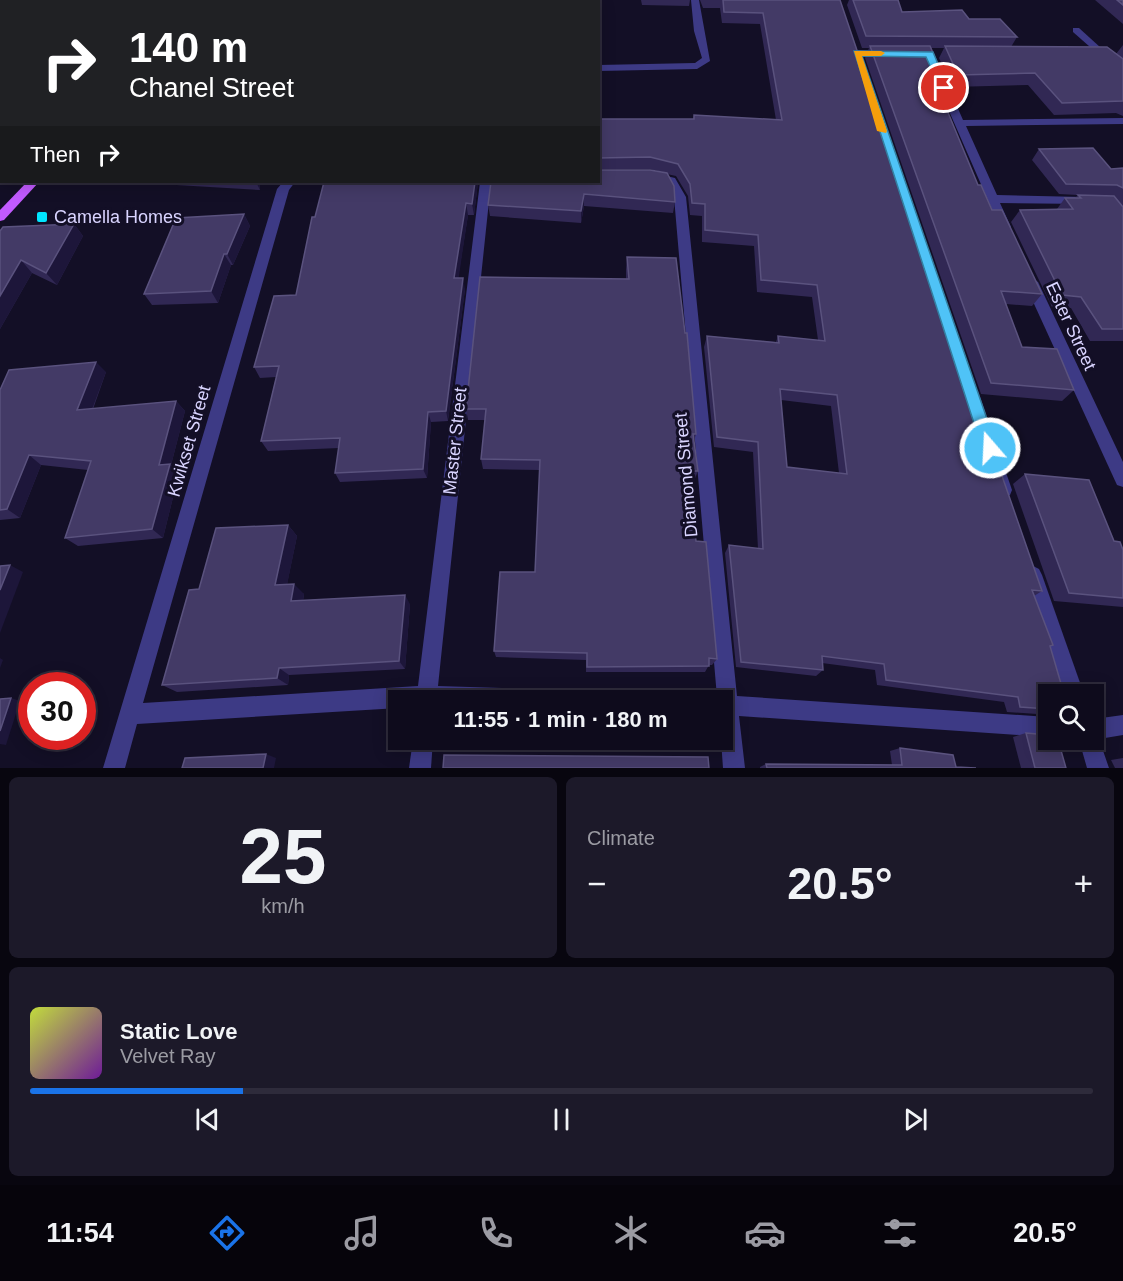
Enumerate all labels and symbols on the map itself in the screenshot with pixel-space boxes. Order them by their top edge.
pin [918,62,969,113]
place label: Camella Homes [54,207,182,227]
marker: Camella Homes [35,210,49,224]
street label: Ester Street [1042,279,1100,373]
street label: Kwikset Street [164,383,214,499]
street label: Master Street [439,386,471,496]
street label: Diamond Street [671,412,701,538]
position arrow [958,416,1022,480]
speed limit sign: 30 [18,672,96,750]

